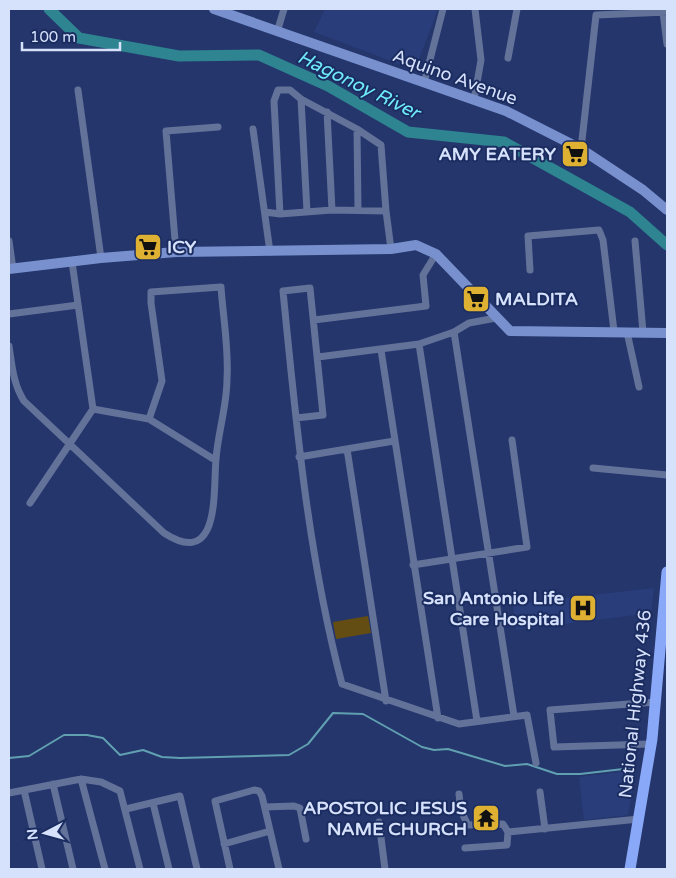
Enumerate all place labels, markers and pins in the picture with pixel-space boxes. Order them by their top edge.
supermarket icon: AMY EATERY [560,139,590,169]
place label: AMY EATERY [438,143,556,165]
supermarket icon: ICY [133,232,163,262]
place label: ICY [167,236,197,258]
supermarket icon: MALDITA [461,284,491,314]
place label: MALDITA [495,288,578,310]
place label: San Antonio Life Care Hospital [423,587,564,630]
hospital icon: San Antonio Life Care Hospital [568,593,598,623]
place label: APOSTOLIC JESUS NAME CHURCH [303,797,467,840]
temple icon: APOSTOLIC JESUS NAME CHURCH [471,803,501,833]

